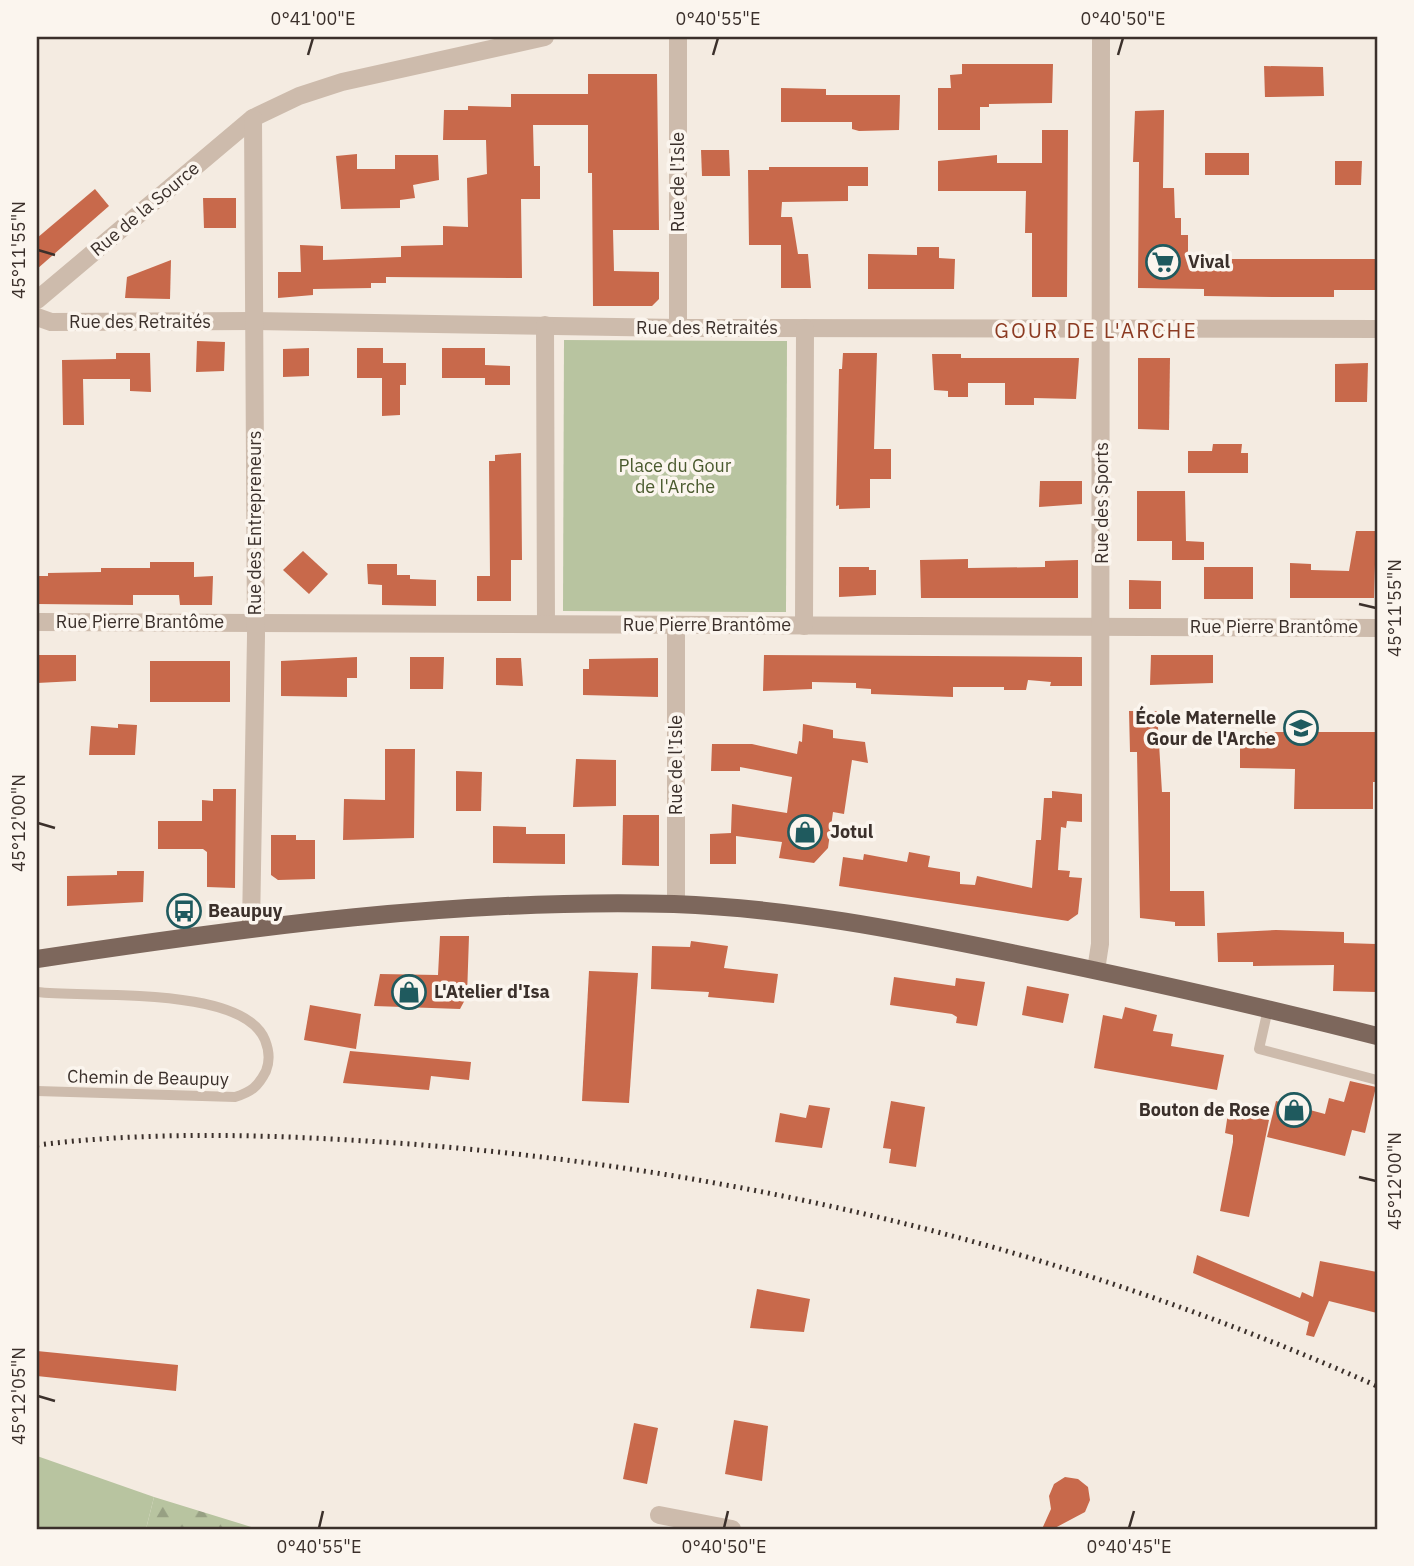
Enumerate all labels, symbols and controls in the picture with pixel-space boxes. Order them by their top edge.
text: 0°41'00"E [271,7,355,30]
text: 0°40'55"E [676,7,760,30]
text: 0°40'50"E [1081,7,1165,30]
street label: Rue de l'Isle [666,132,689,232]
street label: Rue de la Source [85,156,204,261]
text: 45°11'55"N [7,201,30,299]
supermarket icon: Vival [1144,243,1182,281]
place label: Vival [1188,250,1231,273]
street label: Rue des Retraités [69,310,211,333]
street label: Rue des Retraités [636,316,778,339]
district label: GOUR DE L'ARCHE [994,316,1198,344]
street label: Rue des Entrepreneurs [243,430,266,616]
street label: Rue des Sports [1090,442,1113,564]
park label: Place du Gour de l'Arche [619,454,732,498]
text: 45°11'55"N [1383,559,1406,657]
street label: Rue Pierre Brantôme [56,610,224,633]
street label: Rue Pierre Brantôme [623,613,791,636]
street label: Rue Pierre Brantôme [1190,615,1358,638]
place label: École Maternelle Gour de l'Arche [1135,705,1276,750]
school or university icon: École Maternelle Gour de l'Arche [1282,709,1320,747]
street label: Rue de l'Isle [664,715,687,815]
text: 45°12'00"N [7,774,30,872]
shop icon: Jotul [786,813,824,851]
place label: Jotul [830,820,874,843]
bus stop icon: Beaupuy [165,892,203,930]
place label: Beaupuy [208,899,283,922]
shop icon: L'Atelier d'Isa [390,973,428,1011]
place label: L'Atelier d'Isa [434,980,550,1003]
street label: Chemin de Beaupuy [67,1065,229,1090]
shop icon: Bouton de Rose [1275,1091,1313,1129]
place label: Bouton de Rose [1139,1098,1270,1121]
text: 45°12'00"N [1383,1132,1406,1230]
text: 45°12'05"N [7,1347,30,1445]
text: 0°40'55"E [277,1535,361,1558]
text: 0°40'50"E [682,1535,766,1558]
text: 0°40'45"E [1087,1535,1171,1558]

